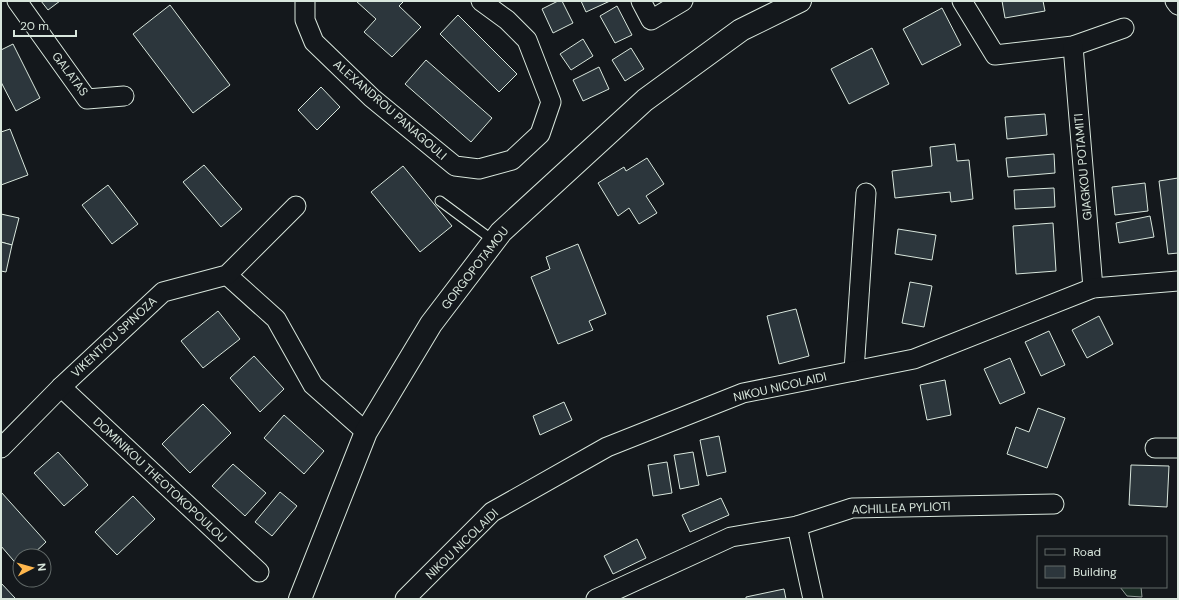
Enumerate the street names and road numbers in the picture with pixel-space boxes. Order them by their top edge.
street label: GALATAS [48,49,92,99]
street label: ALEXANDROU PANAGOULI [330,56,450,164]
street label: GIAGKOU POTAMITI [1070,113,1096,221]
street label: GORGOPOTAMOU [438,223,512,313]
street label: VIKENTIOU SPINOZA [68,293,160,381]
street label: NIKOU NICOLAIDI [732,369,828,405]
street label: DOMINIKOU THEOTOKOPOULOU [90,414,230,546]
street label: ACHILLEA PYLIOTI [851,498,951,518]
street label: NIKOU NICOLAIDI [422,505,502,583]

